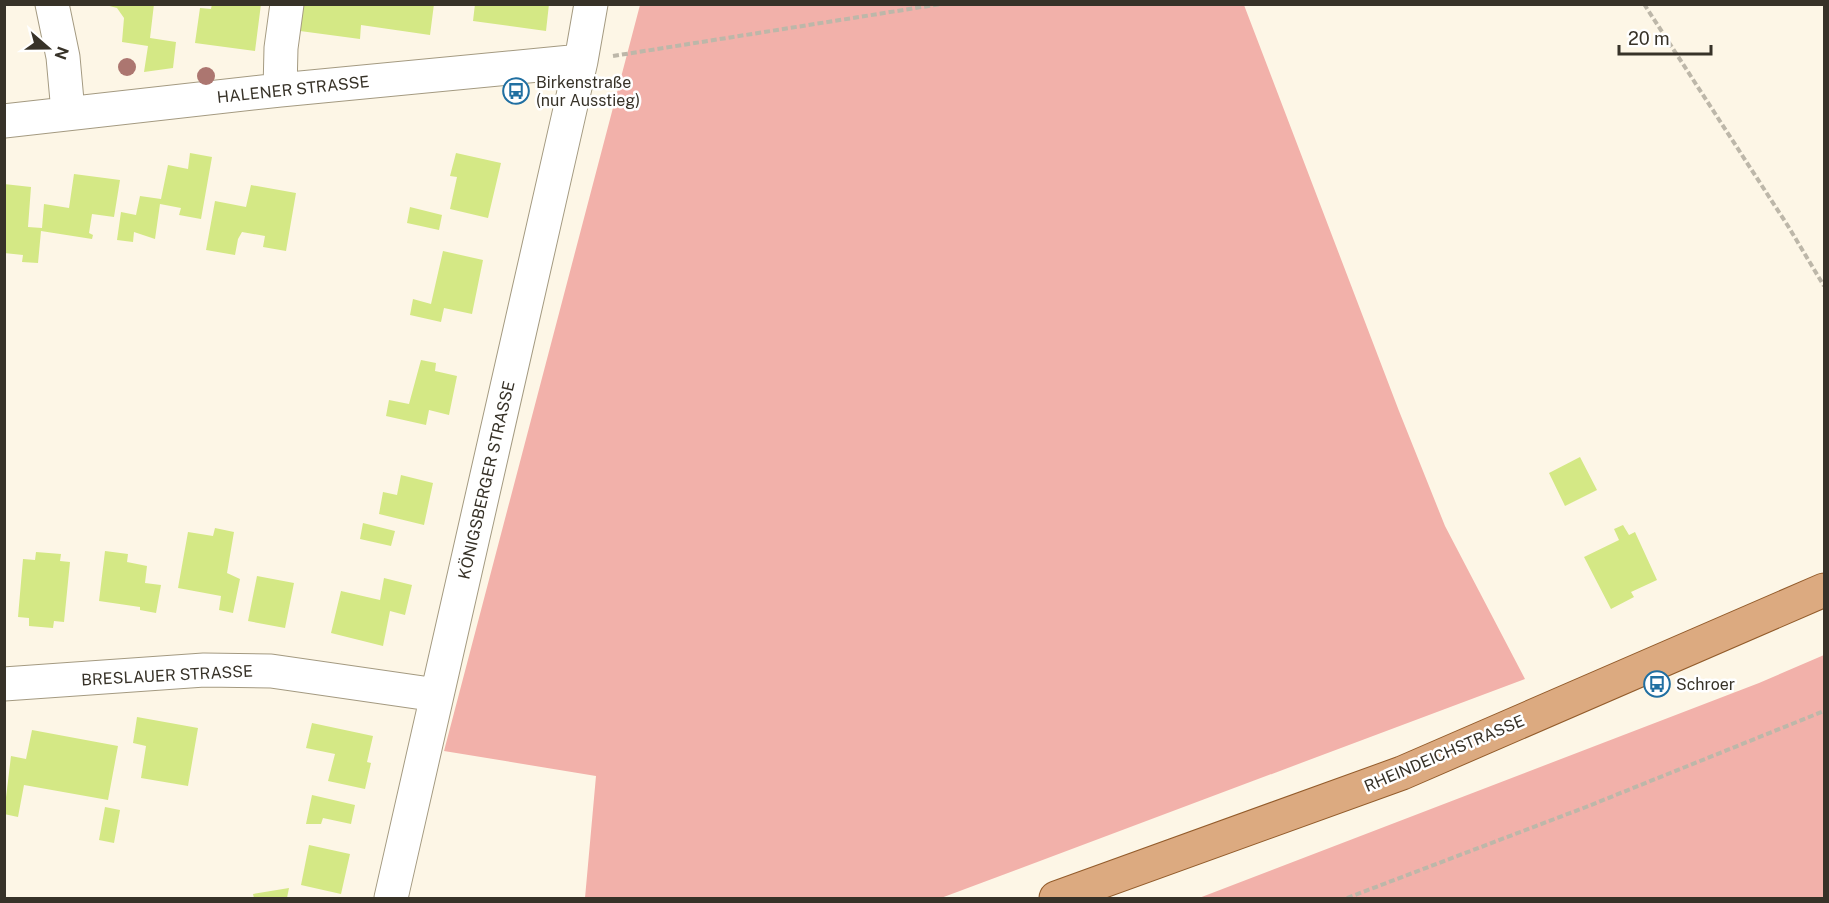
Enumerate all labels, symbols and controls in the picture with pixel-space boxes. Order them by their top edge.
north arrow [18,18,78,78]
scale bar [1619,18,1710,56]
text: 20 m [1628,28,1670,49]
text: N [51,44,73,62]
street label: HALENER STRASSE [216,72,370,107]
place label: Birkenstraße (nur Ausstieg) [536,73,640,110]
bus stop icon: Birkenstraße (nur Ausstieg) [501,76,531,106]
street label: KÖNIGSBERGER STRASSE [453,379,519,581]
street label: BRESLAUER STRASSE [81,662,253,689]
bus stop icon: Schroer [1642,669,1672,699]
place label: Schroer [1676,675,1735,694]
street label: RHEINDEICHSTRASSE [1361,711,1527,796]

